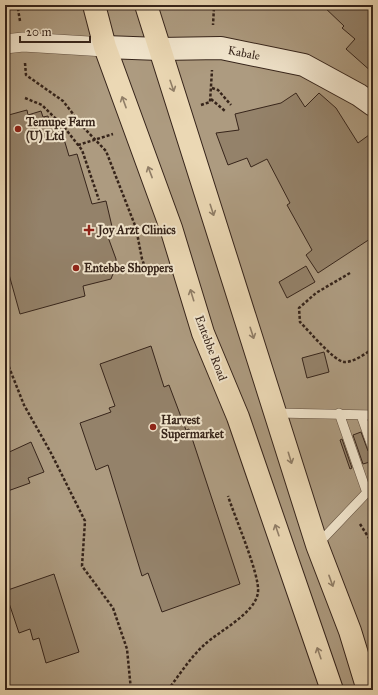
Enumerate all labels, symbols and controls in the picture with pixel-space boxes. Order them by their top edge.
scale bar [20,18,90,44]
text: 20 m [26,25,52,39]
street label: Kabale [227,43,261,63]
one-way arrow [169,79,176,92]
one-way arrow [120,96,128,108]
place label: Temupe Farm (U) Ltd [25,115,96,144]
marker: Temupe Farm (U) Ltd [13,124,23,134]
one-way arrow [145,167,153,179]
one-way arrow [209,203,216,216]
place label: Joy Arzt Clinics [96,223,176,238]
marker: Joy Arzt Clinics [83,224,95,236]
place label: Entebbe Shoppers [84,261,174,276]
marker: Entebbe Shoppers [71,263,81,273]
one-way arrow [188,289,195,302]
street label: Entebbe Road [192,313,230,383]
one-way arrow [248,327,256,339]
place label: Harvest Supermarket [161,413,225,442]
marker: Harvest Supermarket [148,422,158,432]
one-way arrow [287,451,295,463]
one-way arrow [273,524,280,537]
one-way arrow [327,575,335,587]
one-way arrow [314,648,322,660]

